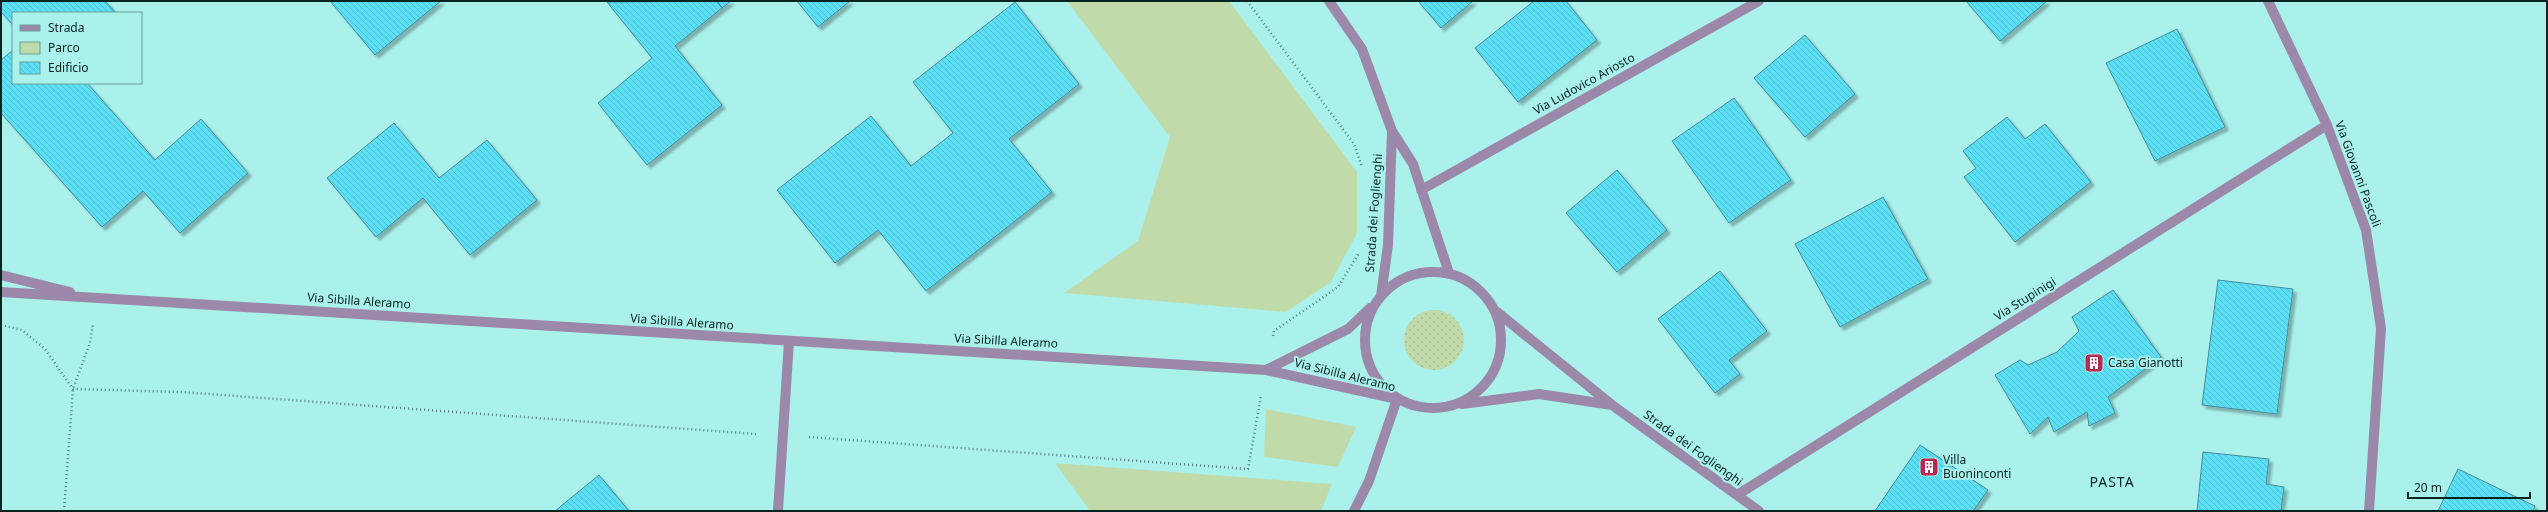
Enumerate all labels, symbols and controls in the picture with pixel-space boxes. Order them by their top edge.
legend [12,12,142,84]
text: Strada [48,19,84,36]
text: Parco [48,39,80,56]
street label: Via Ludovico Ariosto [1530,49,1638,119]
text: Edificio [48,59,89,76]
street label: Via Giovanni Pascoli [2331,118,2386,229]
street label: Strada dei Foglienghi [1361,153,1386,273]
street label: Via Stupinigi [1991,273,2059,324]
street label: Via Sibilla Aleramo [307,288,411,313]
street label: Via Sibilla Aleramo [630,309,734,334]
street label: Via Sibilla Aleramo [954,329,1058,352]
building icon: Casa Gianotti [2083,352,2105,374]
street label: Via Sibilla Aleramo [1293,354,1398,395]
place label: Casa Gianotti [2108,354,2183,371]
street label: Strada dei Foglienghi [1640,406,1746,489]
place label: Villa Buoninconti [1943,451,2011,482]
building icon: Villa Buoninconti [1918,456,1940,478]
district label: PASTA [2089,472,2135,491]
scale bar [2408,474,2530,500]
text: 20 m [2414,479,2442,496]

